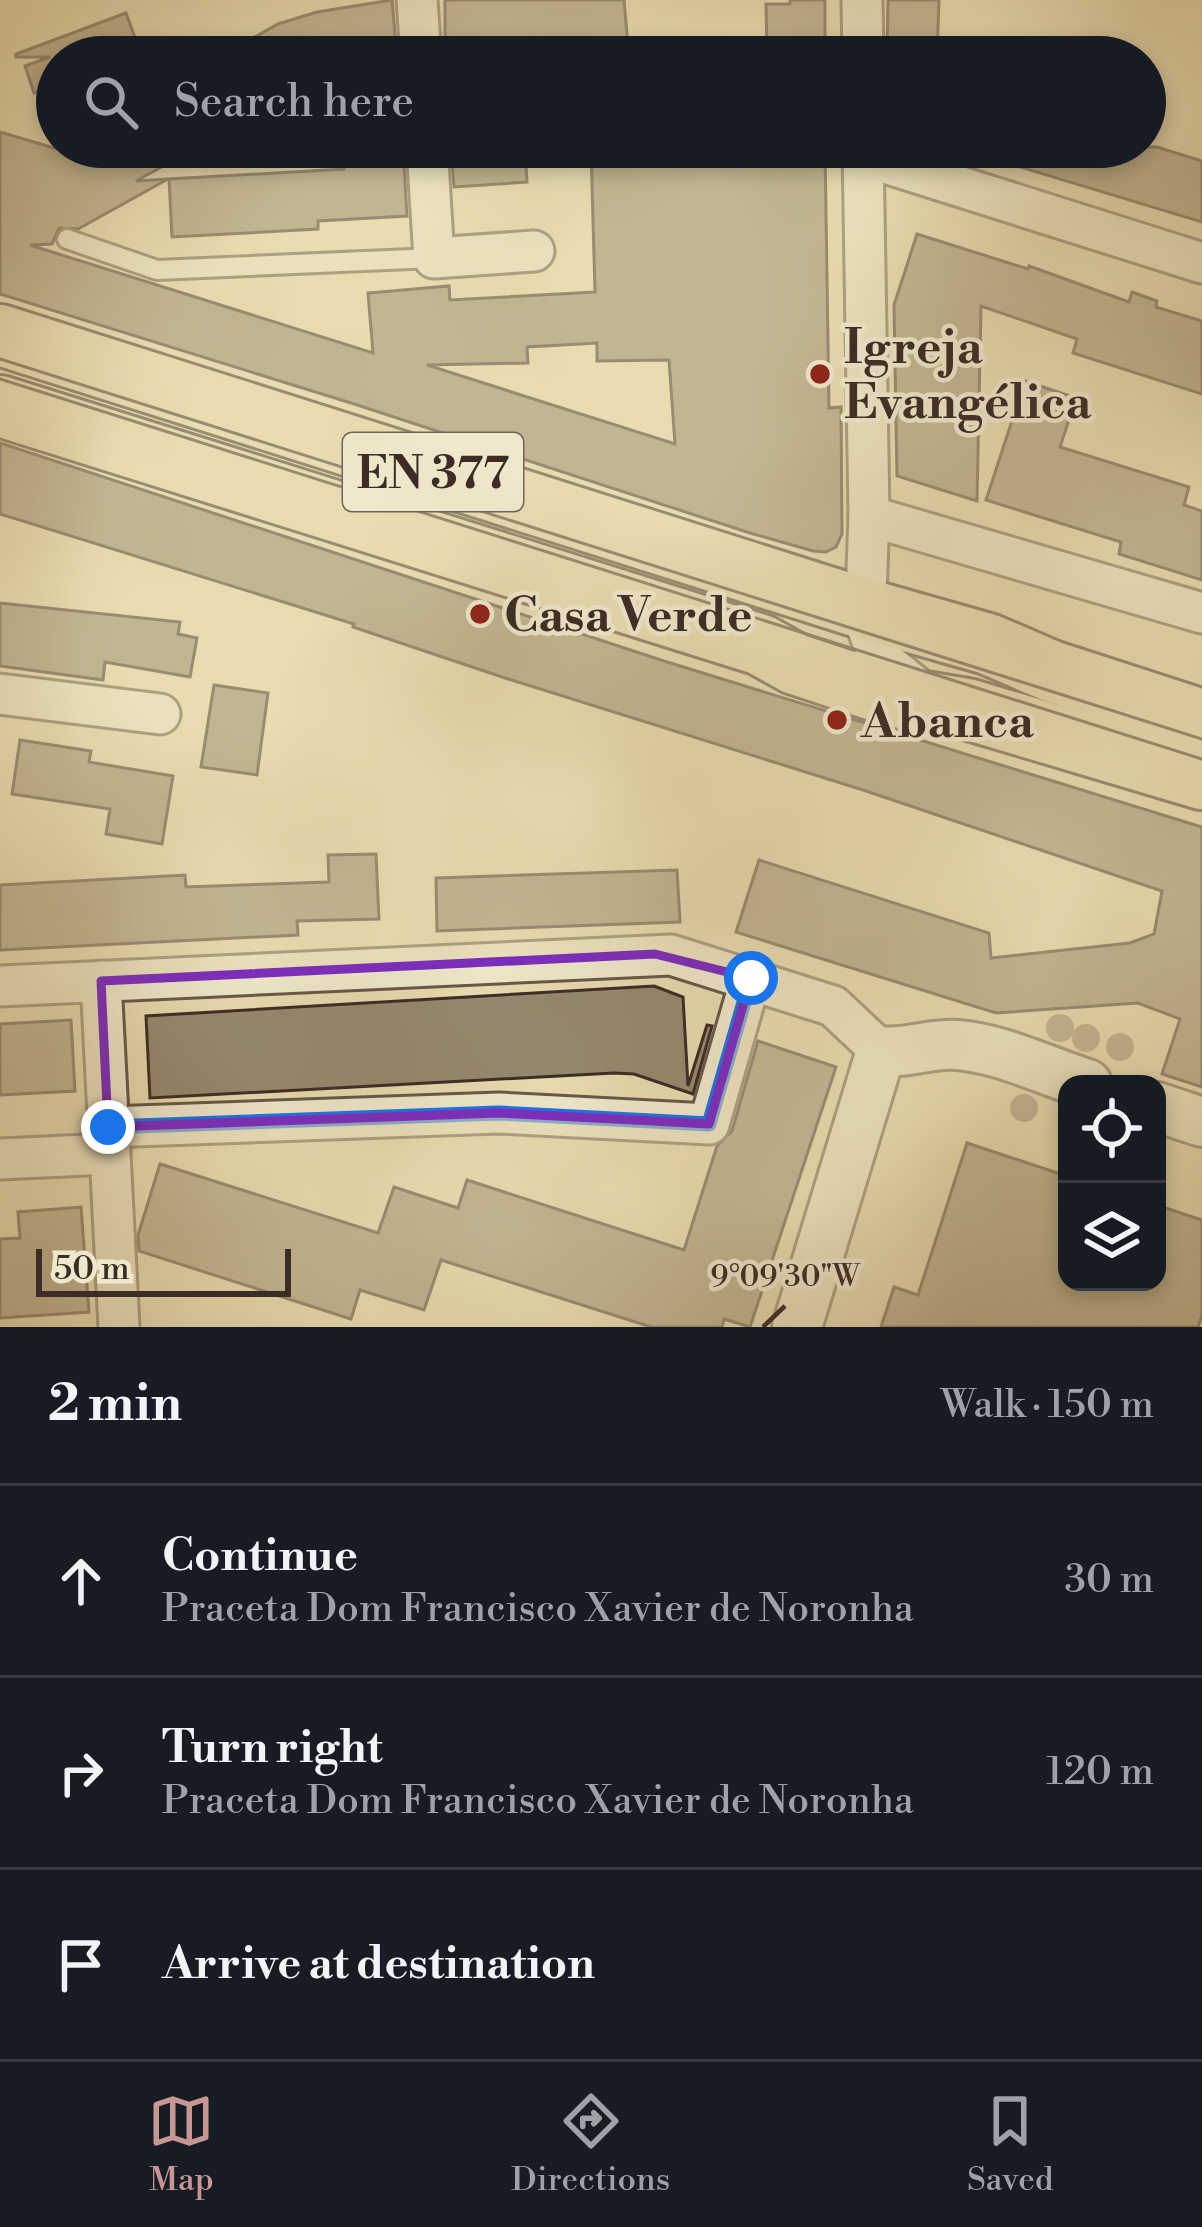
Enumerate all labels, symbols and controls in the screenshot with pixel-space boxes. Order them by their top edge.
search box [36,36,1166,168]
icon: search [78,69,144,135]
text: Search here [174,74,414,131]
place label: Igreja Evangélica [844,319,1093,434]
marker: Igreja Evangélica [807,361,833,387]
road number: EN 377 [343,433,523,511]
place label: Casa Verde [504,587,753,647]
marker: Casa Verde [467,601,493,627]
place label: Abanca [860,693,1035,753]
marker: Abanca [824,707,850,733]
route start [724,951,778,1005]
map controls [1058,1075,1166,1291]
button: locate [1058,1075,1166,1183]
route end [81,1100,135,1154]
button: layers [1058,1183,1166,1291]
scale bar [36,1243,291,1296]
text: 50 m [54,1249,130,1290]
text: 9°09'30"W [710,1258,860,1296]
text: 2 min [48,1373,182,1437]
text: Walk · 150 m [941,1381,1154,1430]
text: Continue [162,1528,358,1585]
icon: ahead [48,1548,114,1614]
text: 30 m [1064,1556,1154,1605]
text: Praceta Dom Francisco Xavier de Noronha [162,1585,914,1634]
text: Turn right [162,1720,383,1777]
icon: right [48,1740,114,1806]
text: 120 m [1046,1748,1154,1797]
text: Praceta Dom Francisco Xavier de Noronha [162,1777,914,1826]
icon: arrive [48,1932,114,1998]
text: Arrive at destination [162,1936,595,1993]
tab: Map [148,2088,214,2201]
tab: Directions [511,2088,670,2201]
tab: Saved [967,2088,1054,2201]

